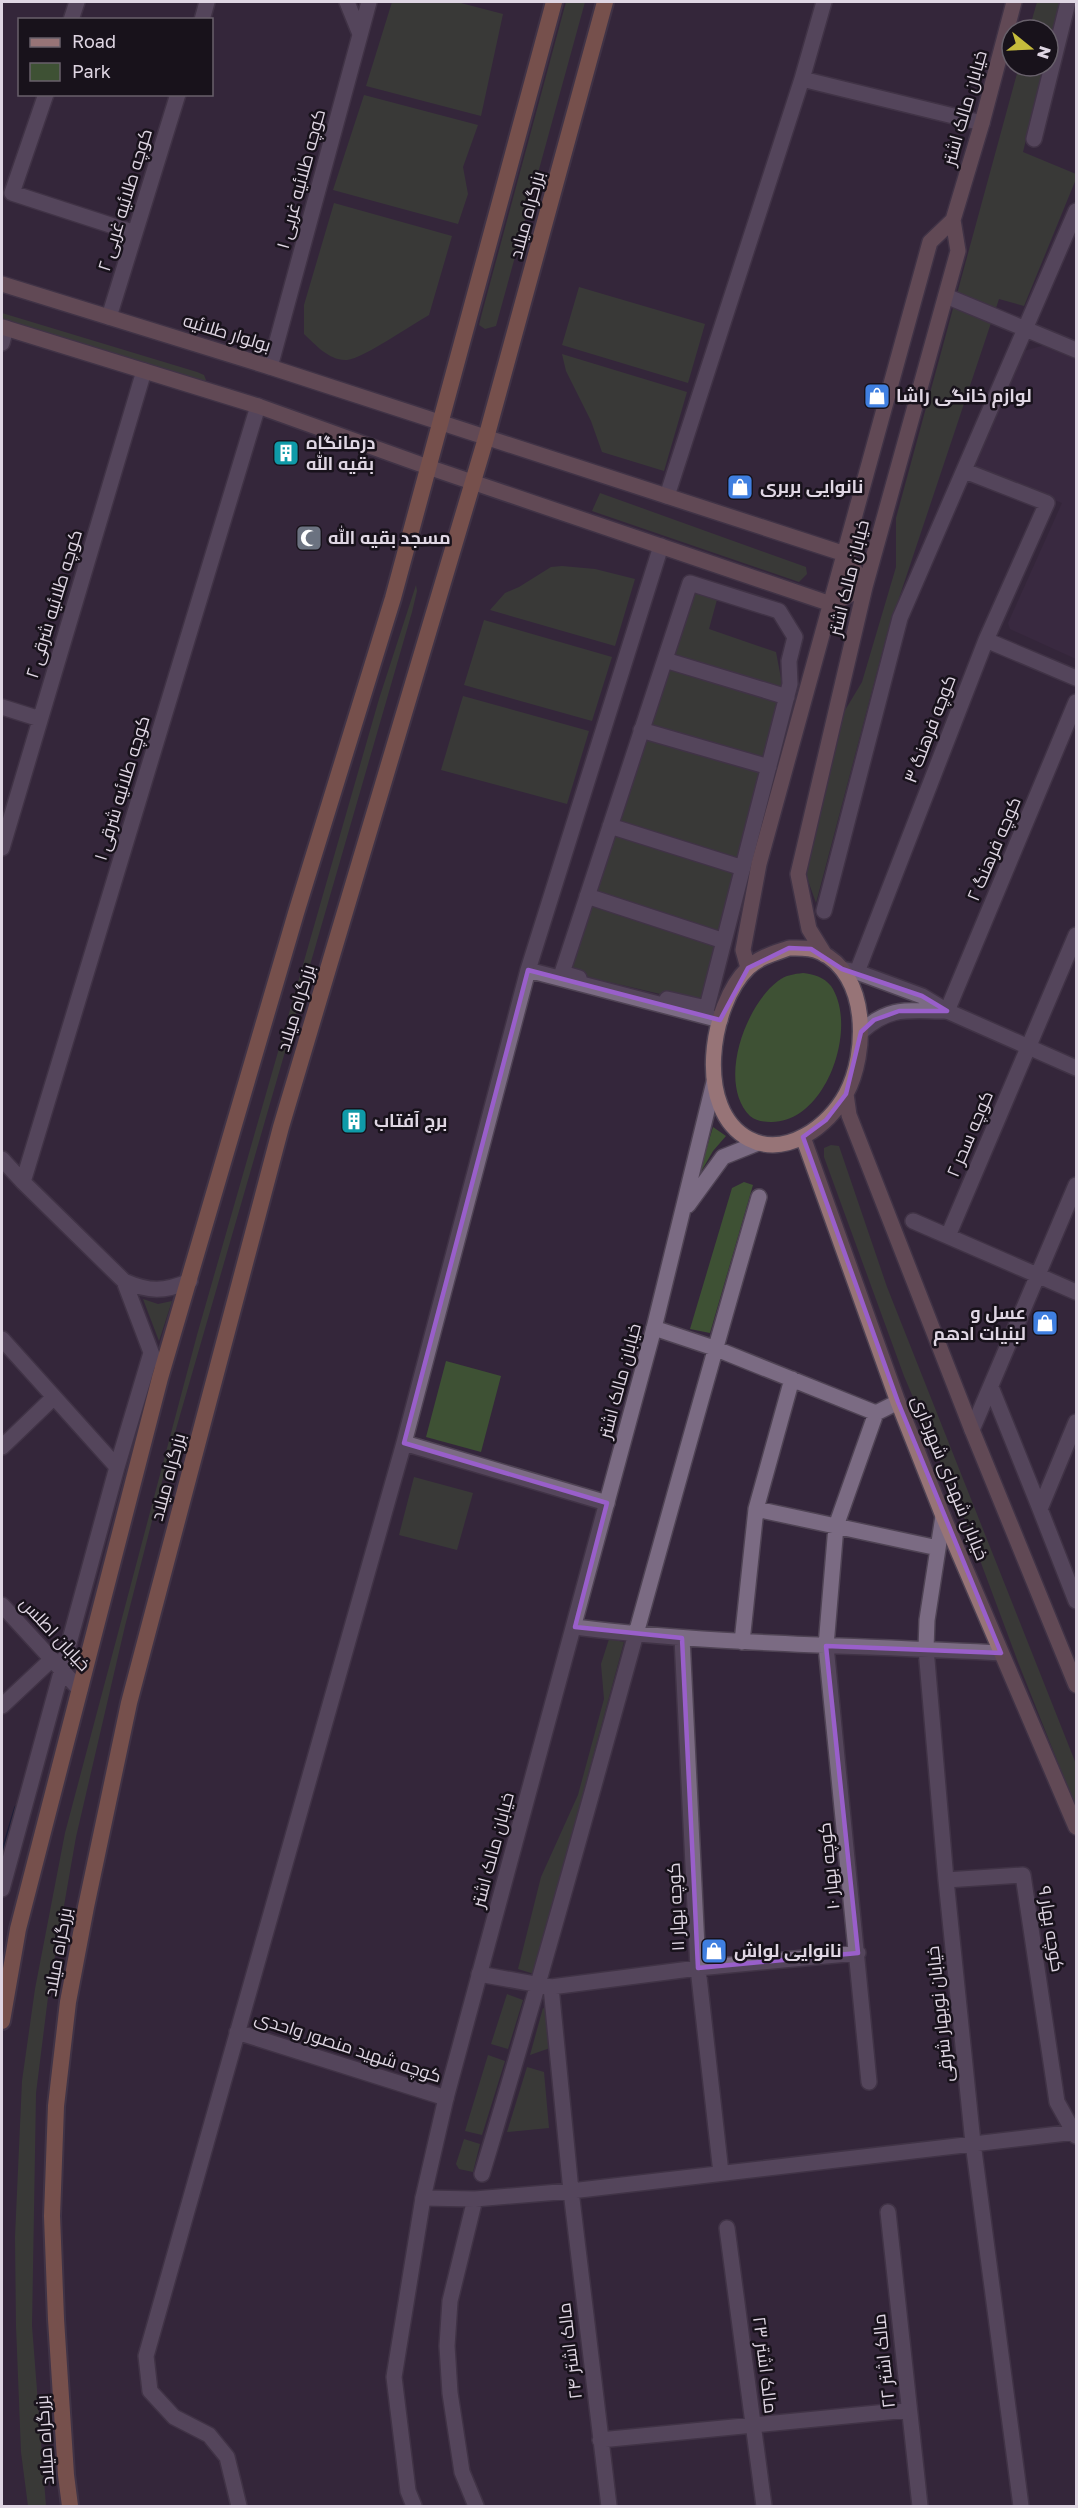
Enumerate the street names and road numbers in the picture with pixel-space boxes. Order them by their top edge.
street label: خیابان مالک اشتر [937,48,992,169]
street label: کوچه طلائیه غربی ۱ [271,106,331,252]
street label: کوچه طلائیه غربی ۲ [92,126,158,274]
street label: بزرگراه میلاد [504,168,549,261]
street label: بولوار طلائیه [180,308,274,357]
street label: خیابان مالک اشتر [823,518,874,639]
street label: کوچه طلائیه شرقی ۲ [20,527,88,681]
street label: کوچه فرهنگ ۳ [898,672,962,786]
street label: کوچه طلائیه شرقی ۱ [89,713,155,863]
street label: کوچه فرهنگ ۲ [961,793,1027,905]
street label: بزرگراه میلاد [271,961,320,1054]
street label: کوچه سحر ۲ [941,1087,999,1181]
street label: خیابان مالک اشتر [593,1321,646,1442]
street label: خیابان شهدای شهرداری [907,1392,994,1564]
street label: بزرگراه میلاد [145,1430,190,1523]
street label: خیابان اطلس [15,1592,96,1676]
street label: خیابان مالک اشتر [466,1790,519,1911]
street label: کوچه بهار ۱۰ [812,1821,846,1911]
street label: کوچه بهار ۱۱ [662,1862,690,1952]
street label: کوچه بهار ۹ [1032,1884,1070,1974]
street label: بزرگراه میلاد [38,1906,77,1998]
street label: خیابان نوبهار شرقی [921,1945,958,2083]
street label: کوچه شهید منصور واحدی [252,2005,444,2089]
street label: مالک اشتر ۲۴ [552,2301,587,2401]
street label: مالک اشتر ۲۲ [867,2313,900,2409]
street label: مالک اشتر ۲۳ [748,2315,783,2415]
street label: بزرگراه میلاد [30,2394,59,2486]

